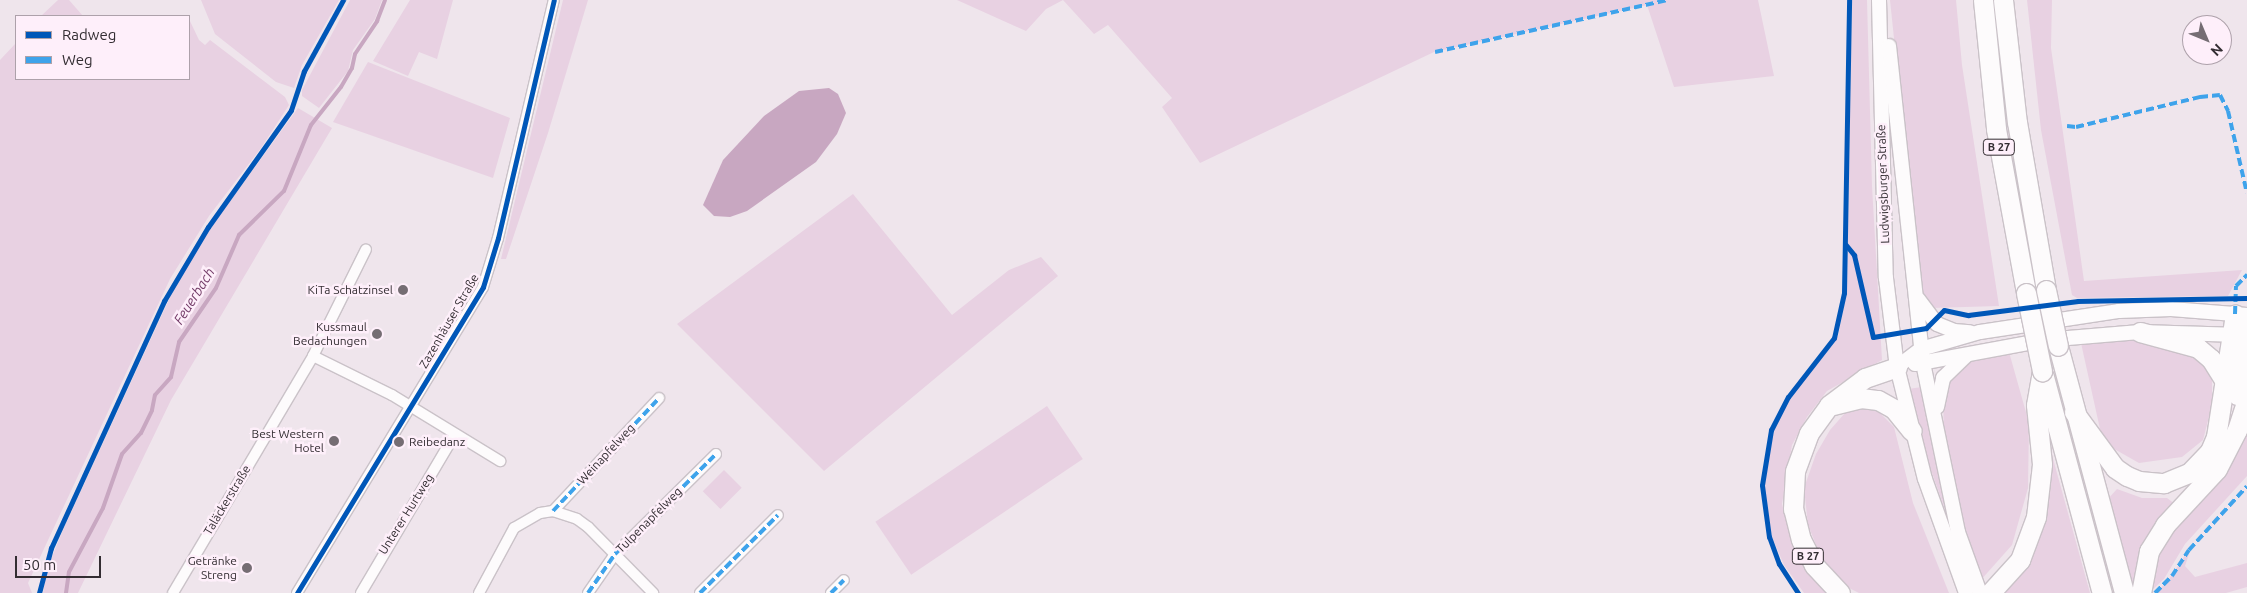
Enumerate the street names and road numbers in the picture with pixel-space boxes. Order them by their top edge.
street label: Ludwigsburger Straße [1874,124,1892,244]
road number: B 27 [1983,138,2015,156]
street label: Zazenhäuser Straße [416,271,482,371]
street label: Weinapfelweg [574,421,638,487]
street label: Taläckerstraße [201,463,253,537]
street label: Unterer Hurtweg [375,471,437,557]
street label: Tulpenapfelweg [613,484,685,556]
road number: B 27 [1792,548,1824,564]

